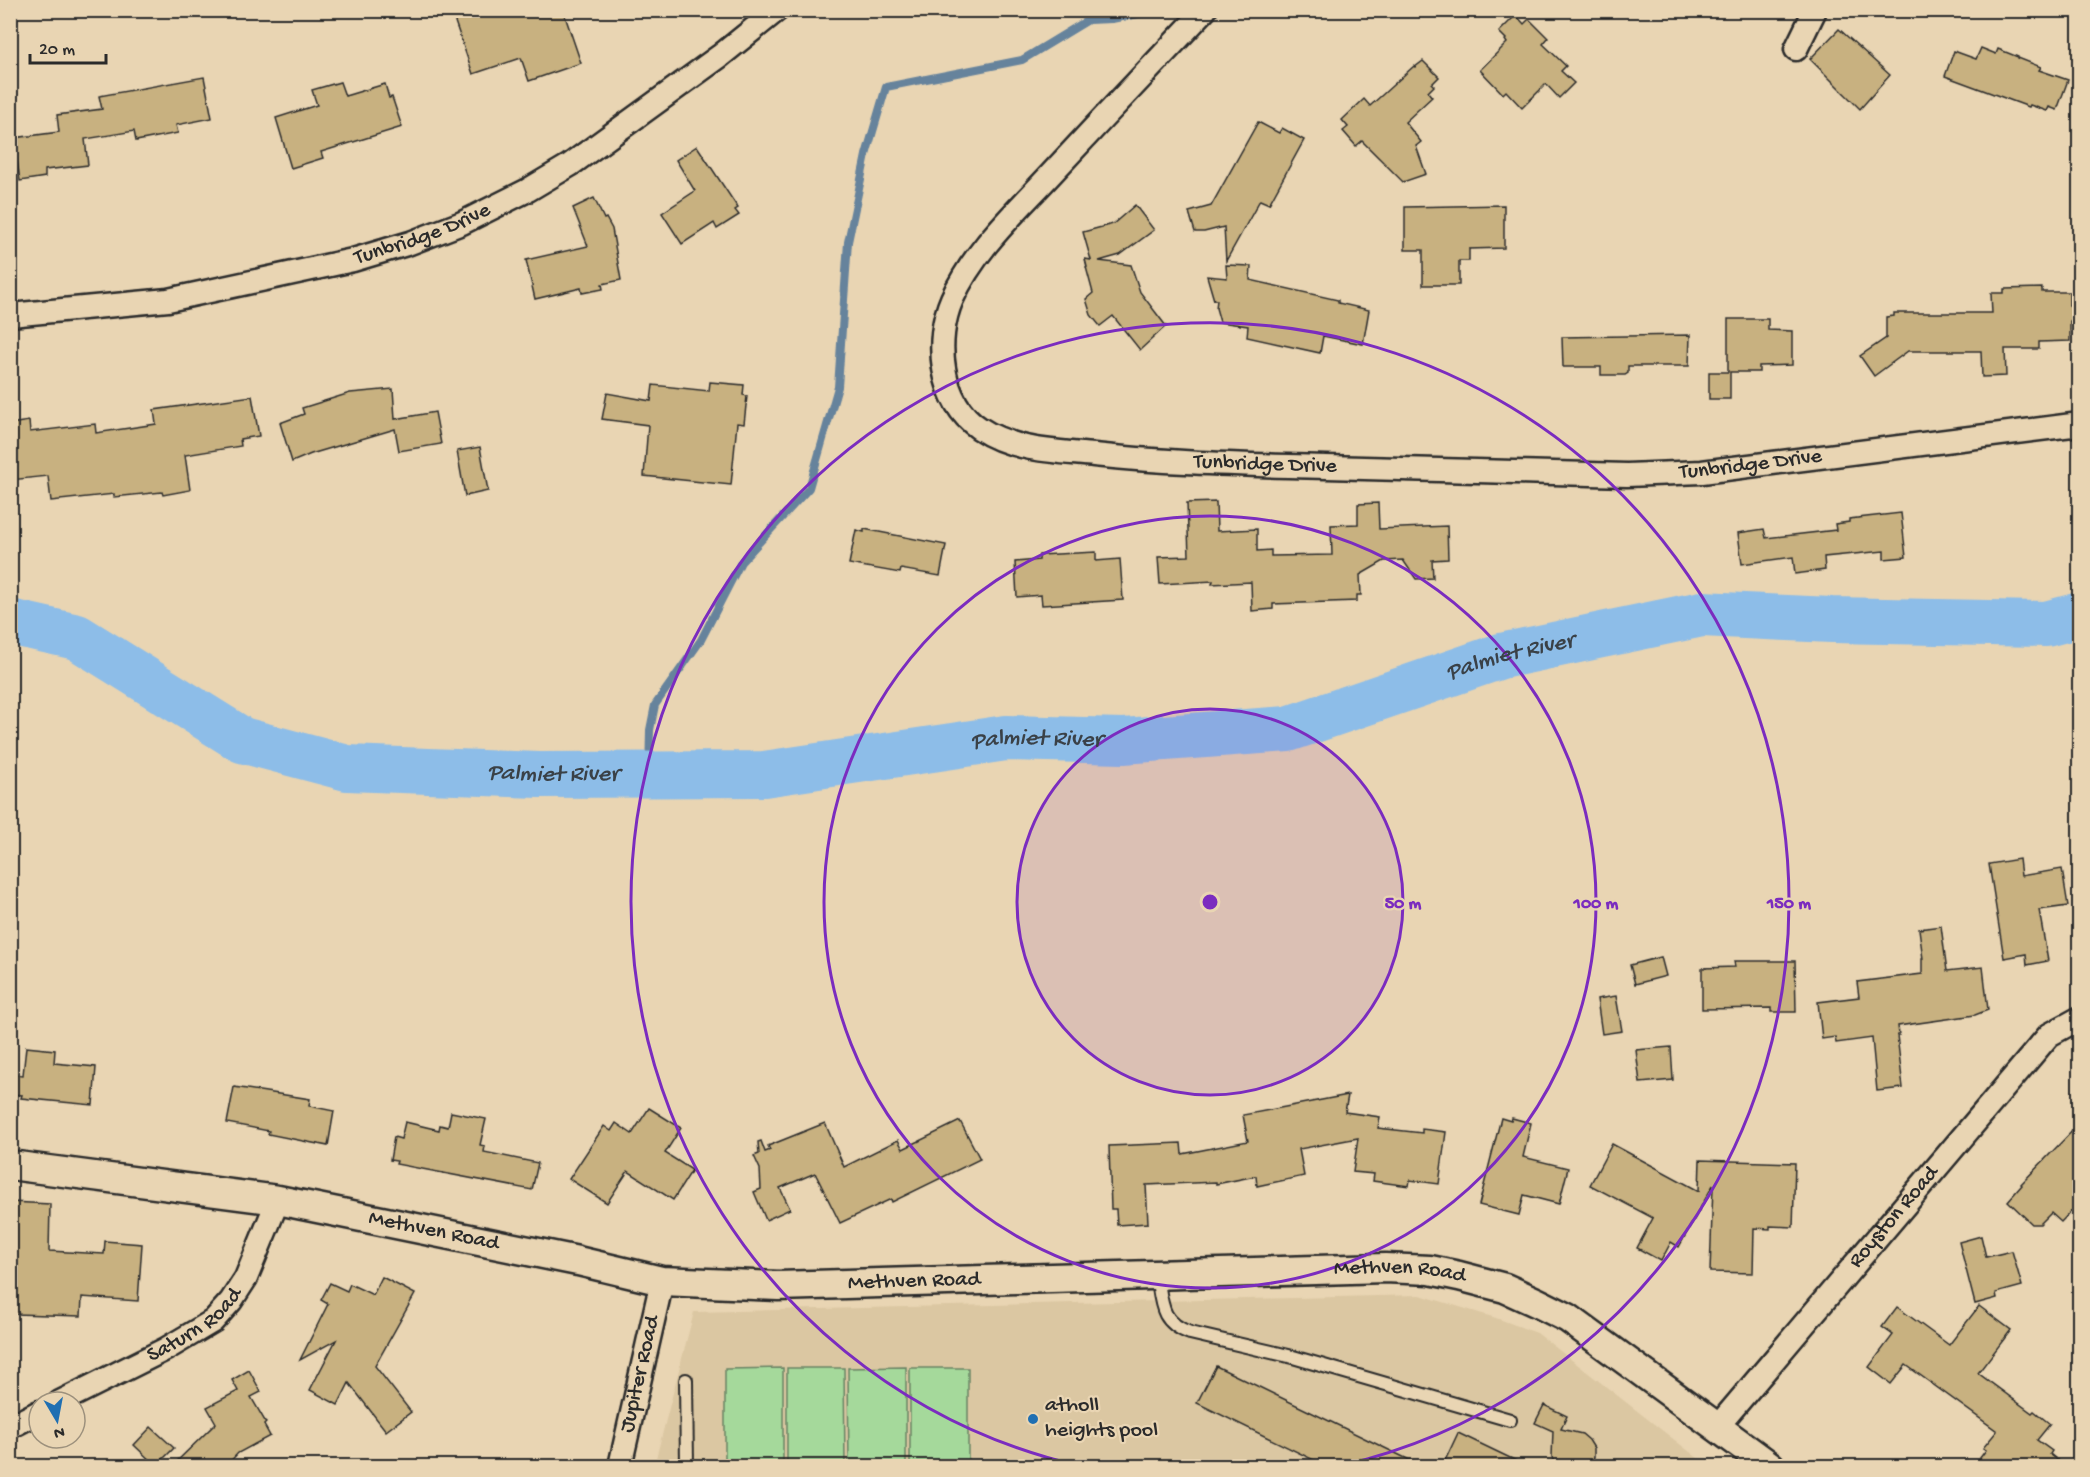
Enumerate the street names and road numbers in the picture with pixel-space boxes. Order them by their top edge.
street label: Tunbridge Drive [350,197,496,272]
street label: Tunbridge Drive [1677,444,1824,486]
street label: Tunbridge Drive [1191,449,1338,480]
street label: Royston Road [1844,1160,1946,1274]
street label: Methven Road [366,1206,503,1258]
street label: Methven Road [1333,1255,1470,1290]
street label: Methven Road [848,1267,983,1297]
street label: Saturn Road [143,1282,250,1369]
street label: Jupiter Road [615,1311,667,1435]

